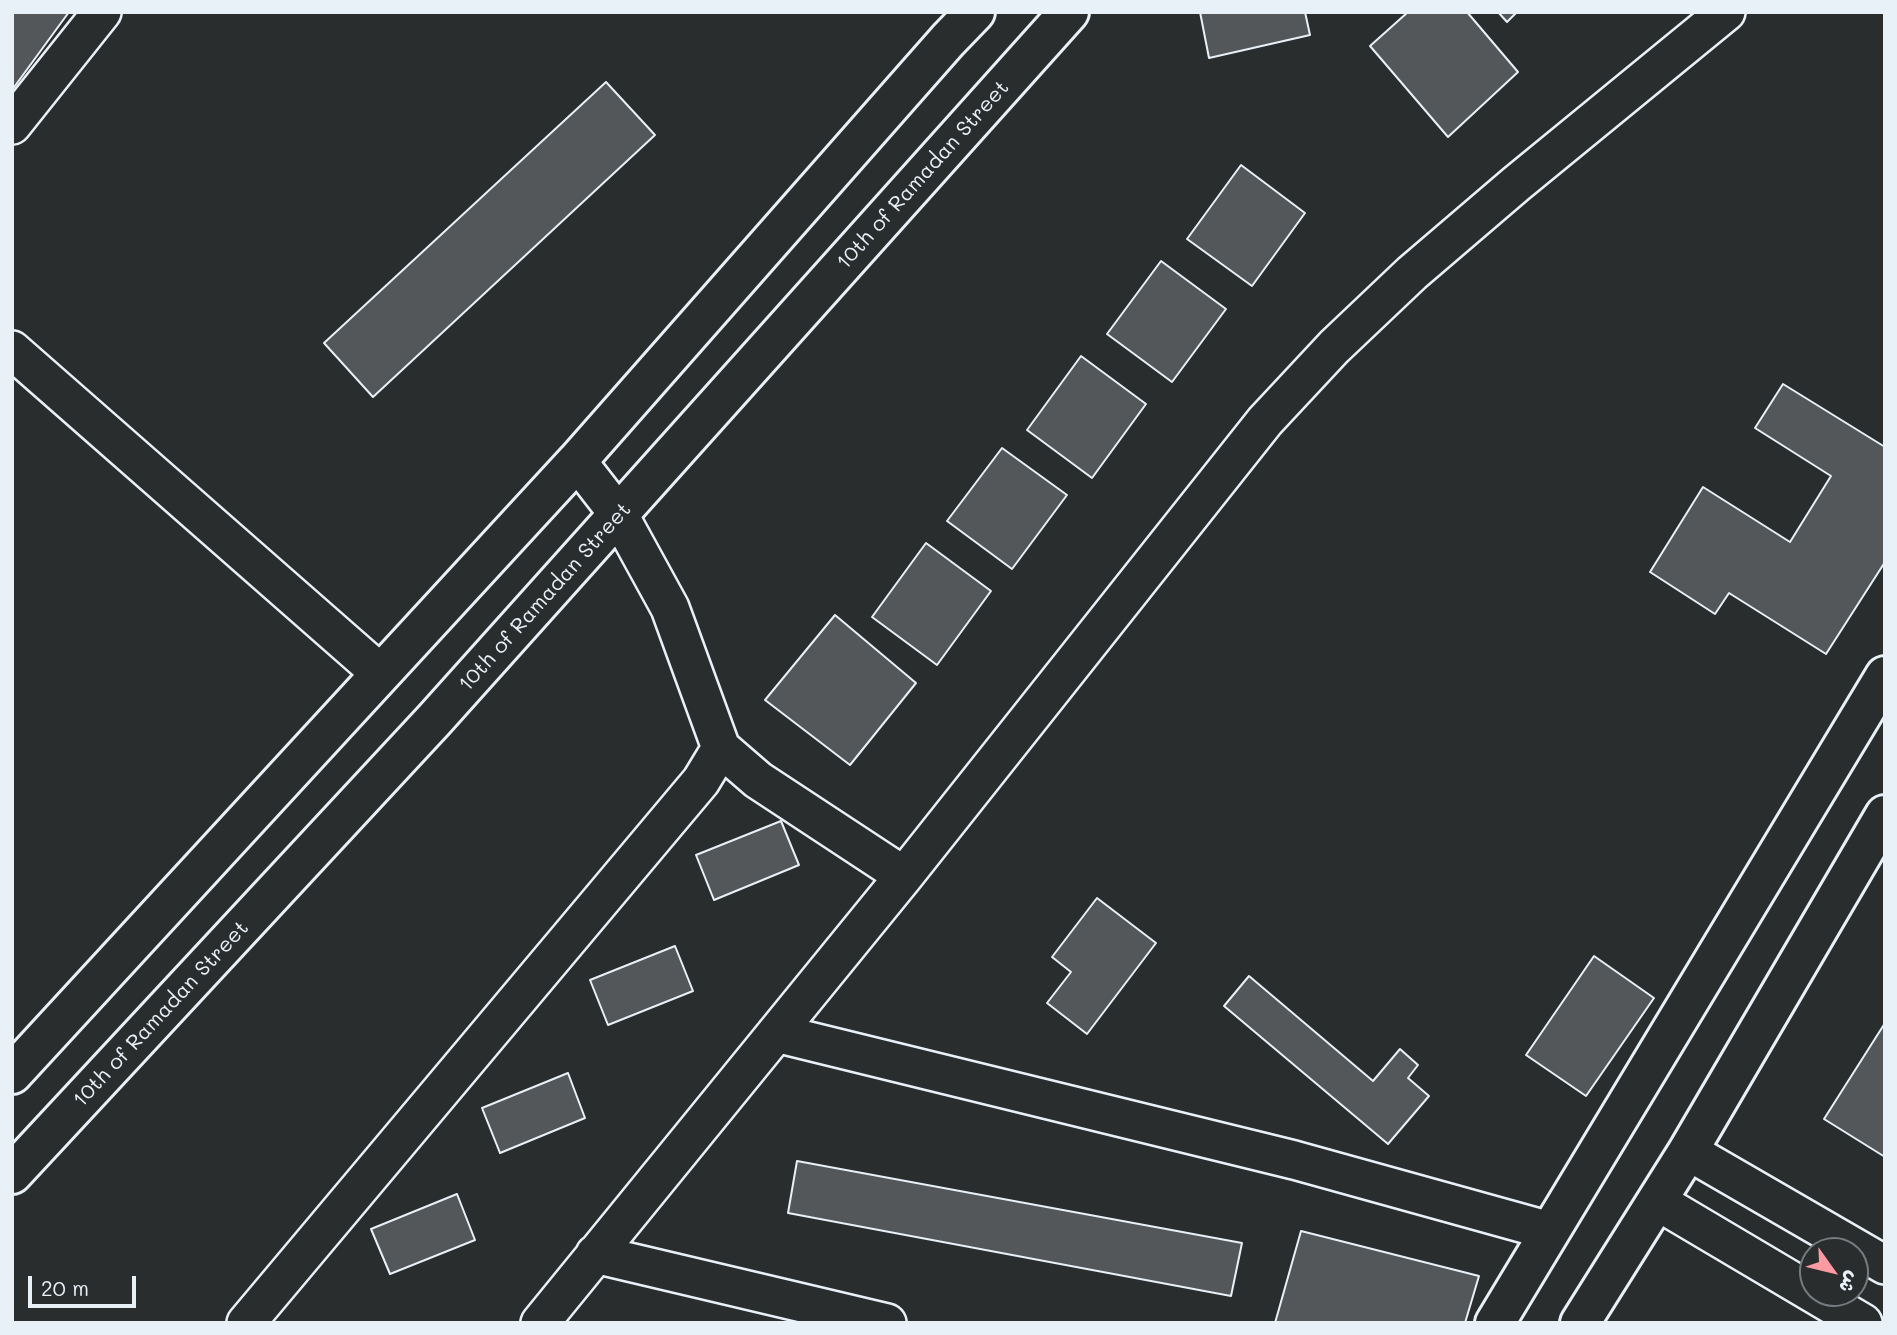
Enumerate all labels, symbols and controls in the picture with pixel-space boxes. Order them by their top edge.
street label: 10th of Ramadan Street [832,75,1014,275]
street label: 10th of Ramadan Street [454,497,636,697]
street label: 10th of Ramadan Street [68,916,254,1112]
north arrow [1799,1237,1869,1307]
scale bar [32,1262,140,1306]
text: ش [1834,1267,1866,1299]
text: 20 m [41,1274,89,1301]

